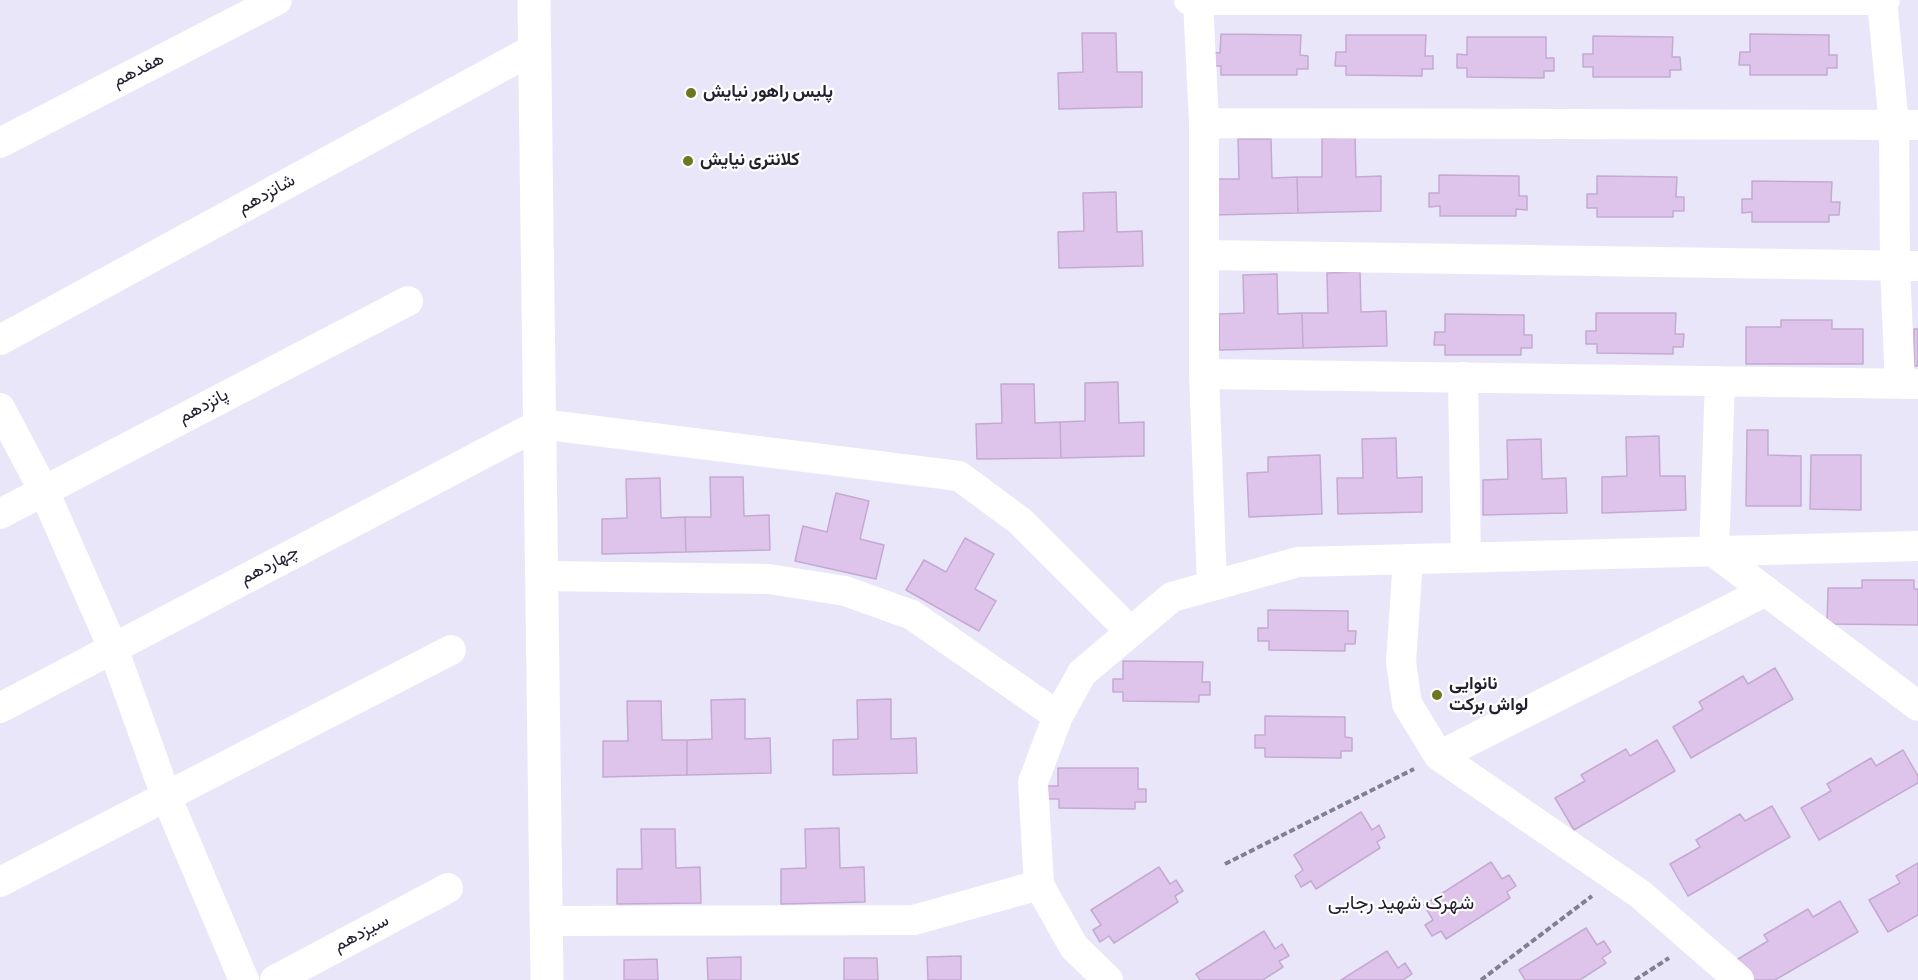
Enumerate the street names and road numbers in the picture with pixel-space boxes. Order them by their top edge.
street label: هفدهم [110,49,168,93]
street label: شانزدهم [235,170,299,220]
street label: پانزدهم [175,385,233,429]
street label: چهاردهم [237,542,303,590]
street label: سیزدهم [331,911,393,957]

